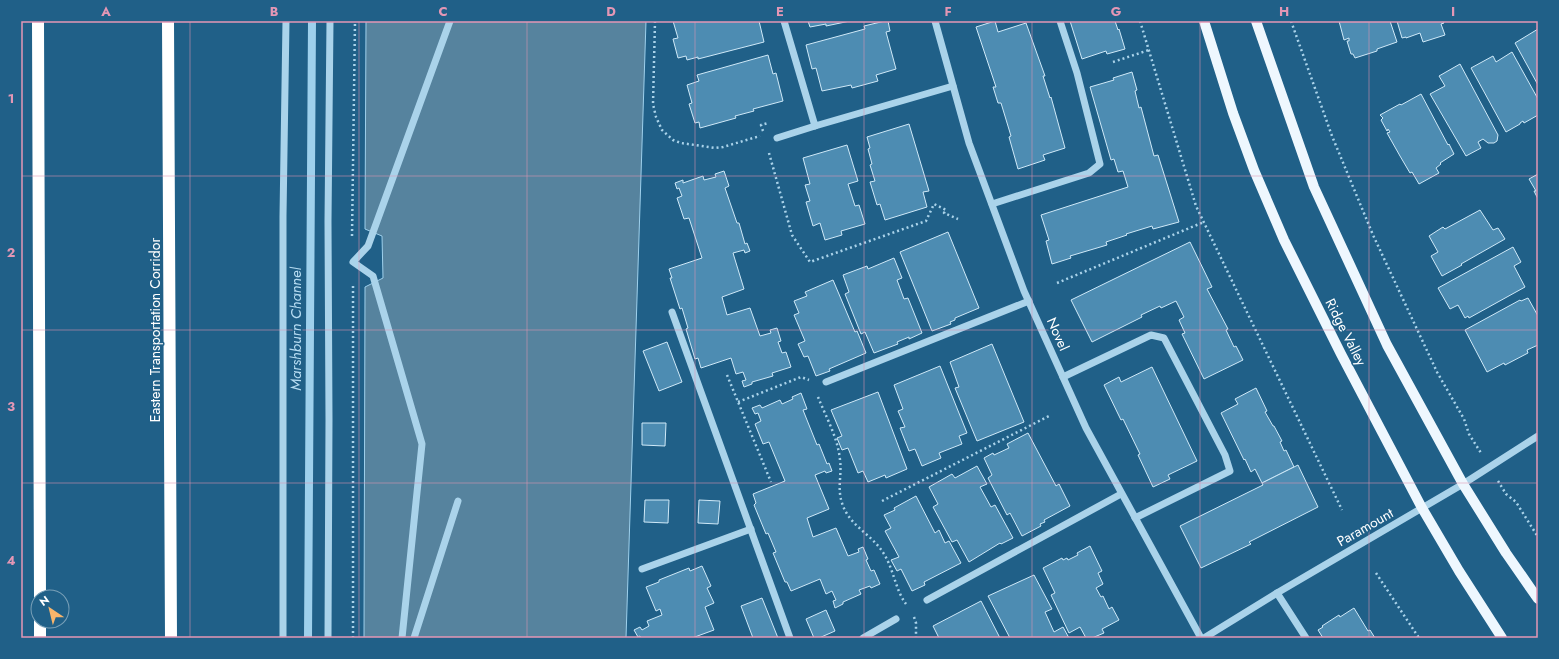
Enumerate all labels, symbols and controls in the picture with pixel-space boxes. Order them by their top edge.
text: A [100,2,111,21]
text: B [270,2,279,21]
text: C [438,2,448,21]
text: D [606,2,616,21]
text: E [776,2,784,21]
text: F [944,2,952,21]
text: G [1111,2,1122,21]
text: H [1279,2,1289,21]
text: I [1451,2,1455,21]
text: 1 [8,89,14,108]
street label: Eastern Transportation Corridor [145,238,165,422]
text: 2 [7,243,15,262]
water label: Marshburn Channel [285,267,307,391]
street label: Ridge Valley [1321,295,1372,370]
street label: Novel [1042,314,1074,354]
text: 3 [7,397,15,416]
street label: Paramount [1333,502,1397,551]
text: 4 [6,551,16,570]
north arrow [30,589,70,629]
text: N [36,592,52,610]

